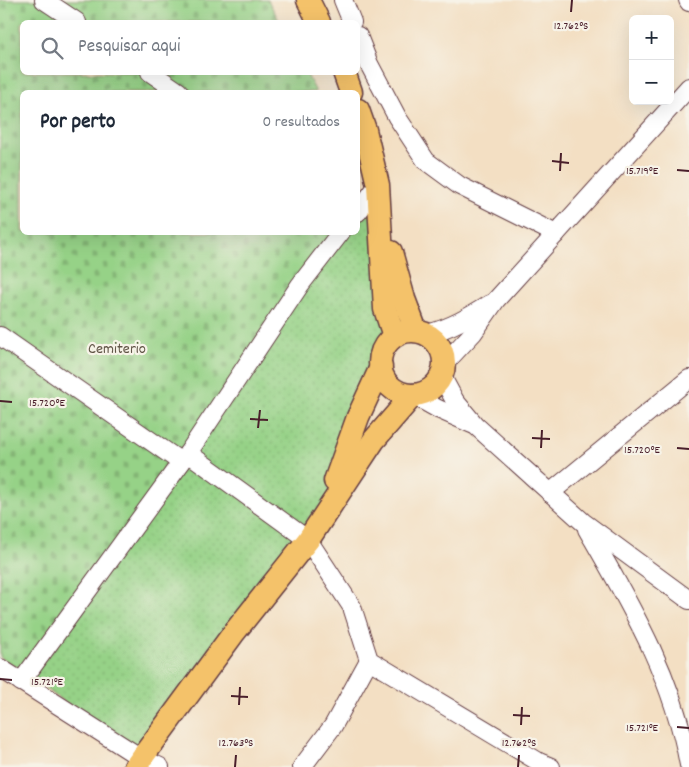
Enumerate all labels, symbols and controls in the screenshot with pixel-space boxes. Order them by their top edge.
map controls [629,15,674,105]
button: + [629,15,674,60]
text: 12.762°S [554,18,588,35]
search box [20,20,360,75]
icon: search [38,34,66,62]
text: Pesquisar aqui [78,34,180,61]
button: − [629,60,674,105]
text: Por perto [40,108,115,138]
text: 0 resultados [262,111,340,134]
text: 15.719°E [626,163,659,180]
park label: Cemiterio [88,338,146,361]
text: 15.720°E [29,395,65,412]
text: 15.720°E [624,442,660,459]
text: 15.721°E [31,674,64,691]
text: 15.721°E [626,720,659,737]
text: 12.763°S [219,735,253,752]
text: 12.762°S [502,735,536,752]

